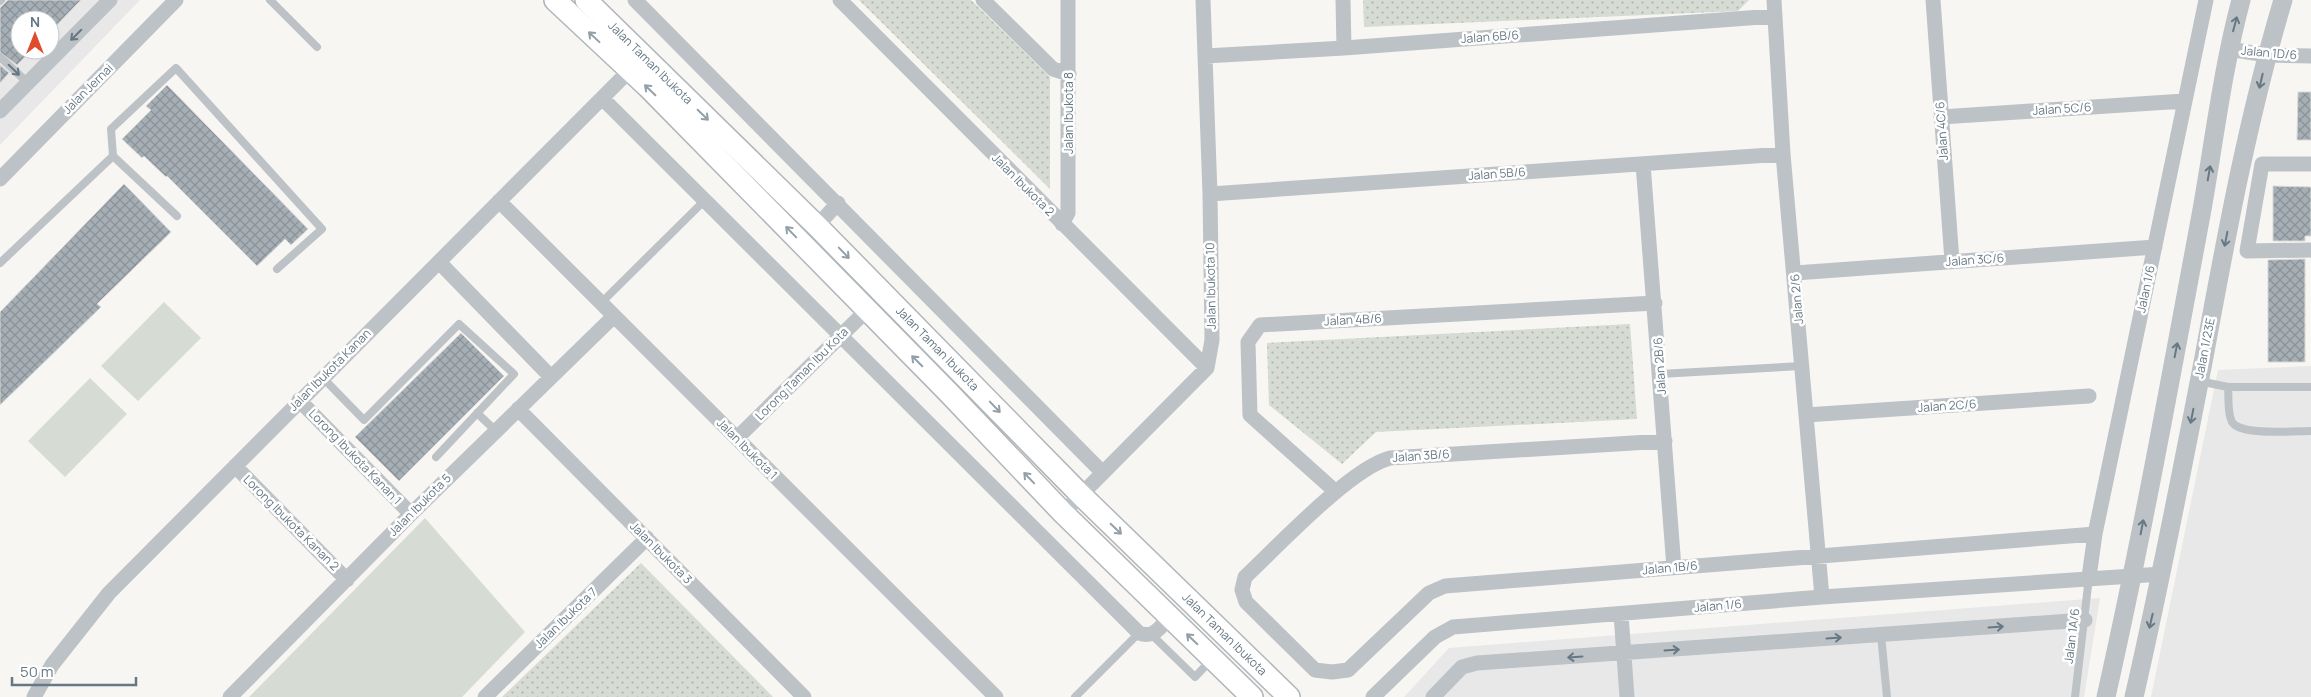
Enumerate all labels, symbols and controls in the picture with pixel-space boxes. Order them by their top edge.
north arrow [10,10,60,60]
text: N [30,12,40,31]
street label: Jalan Taman Ibukota [605,17,697,108]
one-way arrow [2230,17,2240,33]
street label: Jalan 6B/6 [1460,26,1520,47]
one-way arrow [70,28,82,41]
one-way arrow [588,31,600,43]
street label: Jalan 1D/6 [2240,42,2298,63]
street label: Jalan Jernai [59,60,117,118]
one-way arrow [8,64,20,76]
street label: Jalan Ibukota 8 [1060,72,1077,154]
one-way arrow [2256,72,2265,88]
one-way arrow [644,84,657,96]
street label: Jalan 5C/6 [2032,98,2092,119]
street label: Jalan 4C/6 [1931,101,1952,161]
one-way arrow [697,109,709,121]
street label: Jalan Ibukota 2 [988,150,1058,220]
street label: Jalan 5B/6 [1468,163,1526,184]
one-way arrow [2204,165,2214,181]
one-way arrow [785,226,797,239]
one-way arrow [2221,231,2230,247]
street label: Jalan Ibukota 10 [1201,242,1220,330]
one-way arrow [838,247,850,259]
street label: Jalan 3C/6 [1945,249,2005,270]
street label: Jalan 1/6 [2132,264,2159,314]
street label: Jalan 2/6 [1786,273,1807,325]
street label: Jalan Taman Ibukota [892,302,983,394]
street label: Jalan 4B/6 [1324,310,1382,330]
street label: Jalan 1/23E [2190,316,2219,379]
street label: Lorong Taman Ibu Kota [751,323,852,424]
street label: Jalan Ibukota Kanan [285,325,374,414]
street label: Jalan 2B/6 [1649,337,1670,395]
one-way arrow [2171,342,2181,358]
one-way arrow [911,354,923,367]
street label: Jalan 2C/6 [1917,395,1977,416]
one-way arrow [989,400,1001,413]
street label: Lorong Ibukota Kanan 1 [305,405,406,508]
one-way arrow [2187,408,2197,424]
street label: Jalan Ibukota 1 [713,414,782,483]
street label: Jalan 3B/6 [1392,445,1450,466]
street label: Jalan Ibukota 5 [385,470,455,540]
street label: Lorong Ibukota Kanan 2 [240,471,343,574]
one-way arrow [1023,471,1035,484]
street label: Jalan Ibukota 3 [626,518,696,588]
one-way arrow [2138,519,2148,535]
one-way arrow [1110,523,1122,535]
street label: Jalan 1B/6 [1642,557,1698,578]
street label: Jalan Ibukota 7 [531,583,601,652]
street label: Jalan Taman Ibukota [1179,589,1271,679]
street label: Jalan 1/6 [1693,595,1743,616]
street label: Jalan 1A/6 [2060,607,2083,665]
one-way arrow [2146,613,2155,629]
one-way arrow [1988,622,2004,631]
one-way arrow [1186,633,1198,645]
one-way arrow [1826,634,1842,643]
one-way arrow [1664,645,1680,655]
one-way arrow [1567,652,1583,661]
scale bar [12,654,136,686]
text: 50 m [20,661,54,682]

